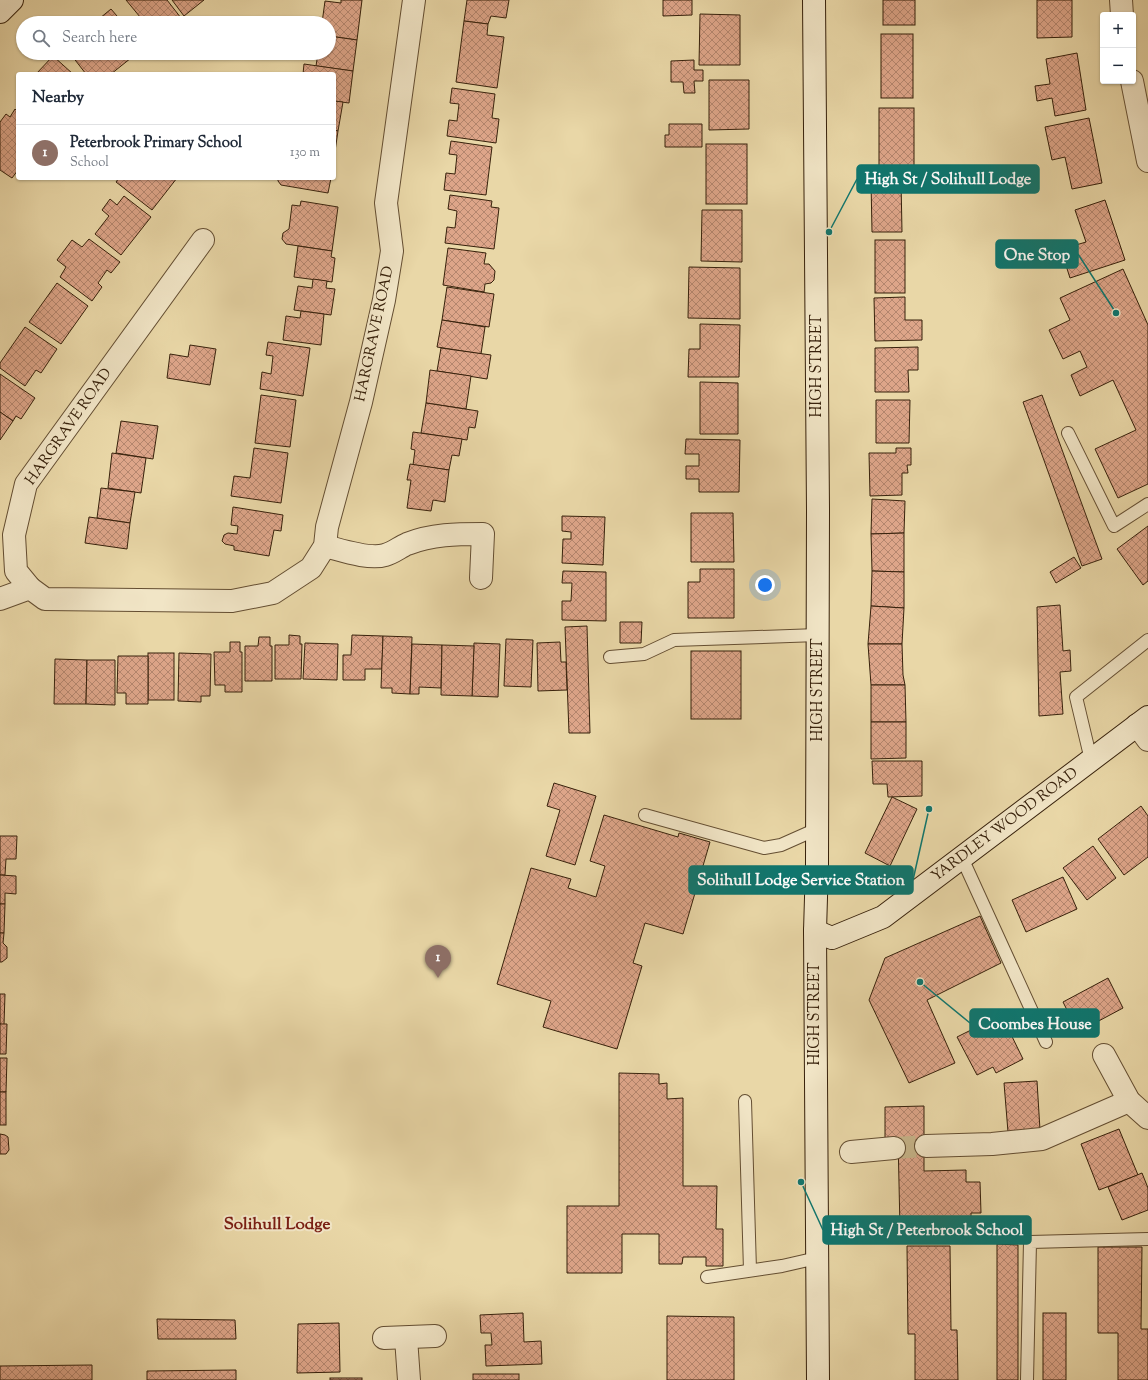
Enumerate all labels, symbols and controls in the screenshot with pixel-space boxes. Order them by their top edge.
map controls [1100,12,1136,84]
button: + [1100,12,1136,48]
search box [16,16,336,60]
icon: search [30,27,52,49]
text: Search here [62,28,137,49]
button: − [1100,48,1136,84]
text: Nearby [32,86,84,110]
text: Peterbrook Primary School [70,133,242,154]
text: 1 [43,144,47,162]
text: 130 m [290,144,320,162]
text: School [70,154,109,172]
callout: High St / Solihull Lodge [857,165,1039,193]
text: High St / Solihull Lodge [865,169,1032,192]
callout: One Stop [996,240,1078,268]
text: One Stop [1004,245,1070,268]
street label: HARGRAVE ROAD [350,264,400,404]
street label: HIGH STREET [807,314,828,418]
street label: HARGRAVE ROAD [21,364,117,490]
your location [755,575,775,595]
street label: HIGH STREET [808,638,829,742]
street label: YARDLEY WOOD ROAD [927,763,1083,887]
callout: Solihull Lodge Service Station [689,866,913,894]
text: Solihull Lodge Service Station [697,870,906,893]
pin: 1 [425,945,451,978]
street label: HIGH STREET [805,962,826,1066]
callout: Coombes House [970,1009,1099,1037]
text: Coombes House [978,1014,1092,1037]
district label: Solihull Lodge [224,1213,330,1237]
callout: High St / Peterbrook School [823,1216,1031,1244]
text: High St / Peterbrook School [831,1220,1024,1243]

